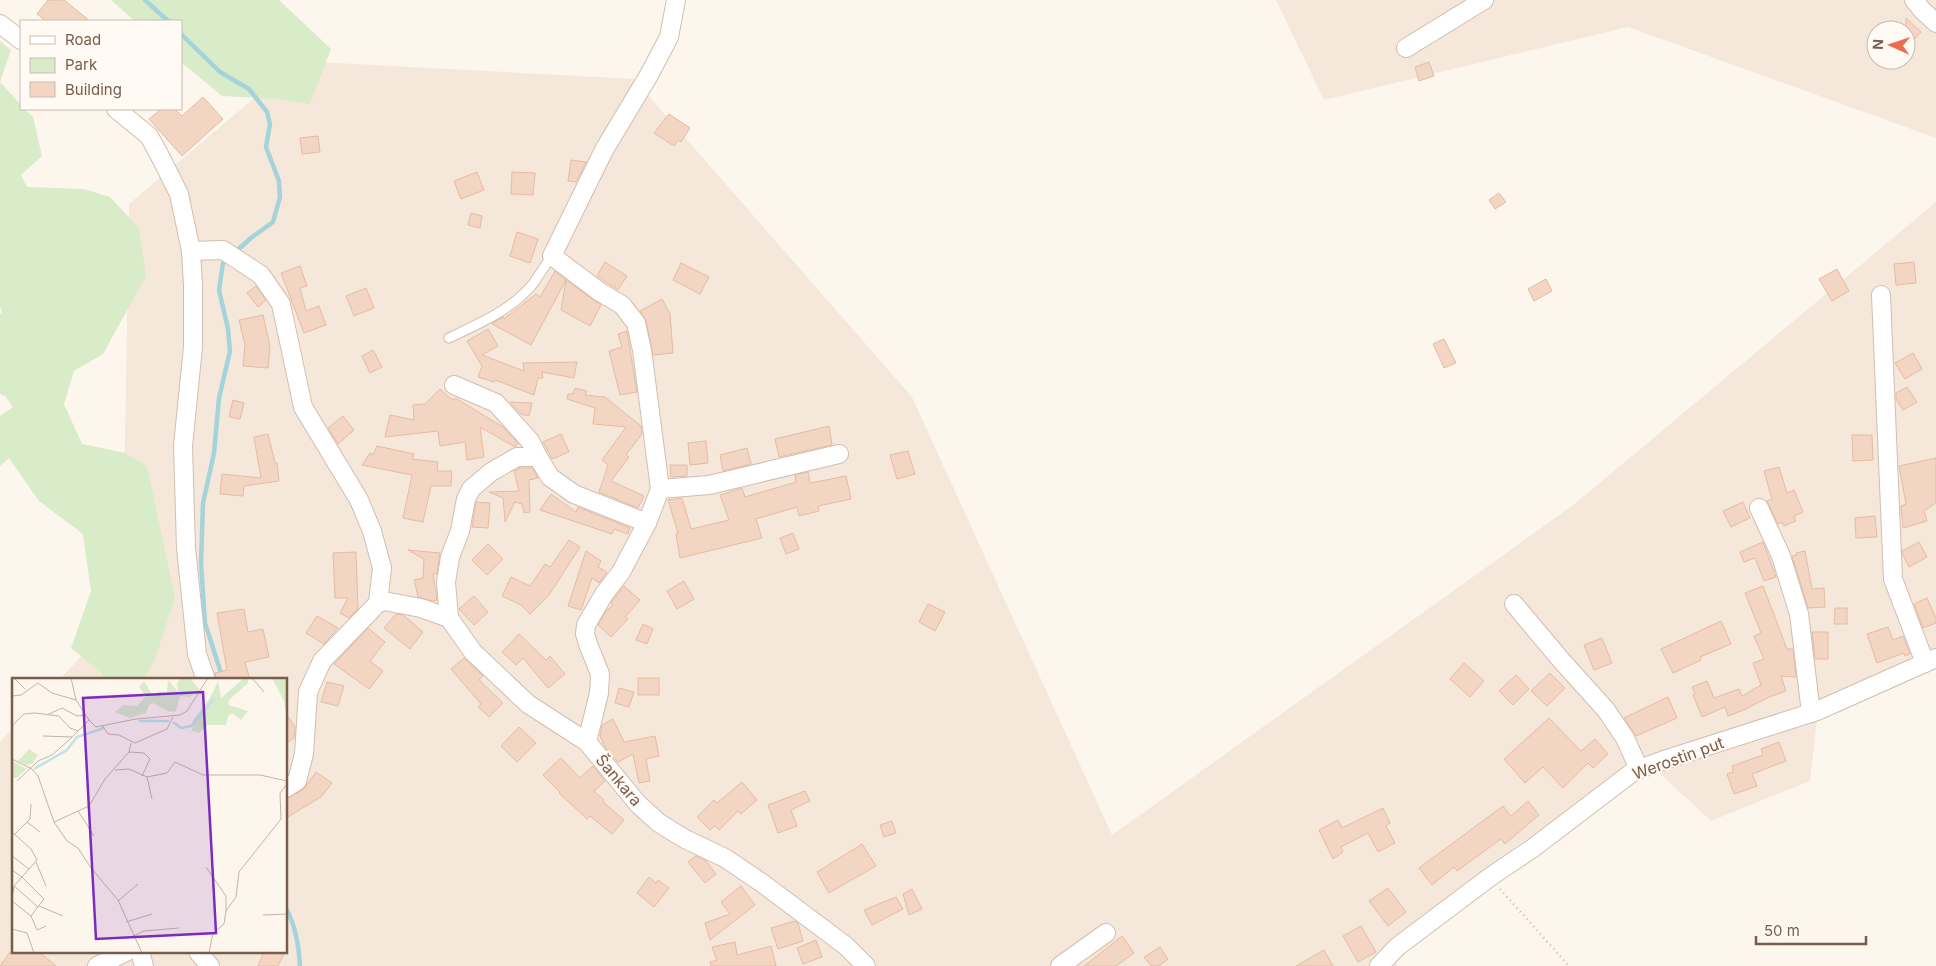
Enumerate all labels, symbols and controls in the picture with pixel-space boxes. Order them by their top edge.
legend [20,20,182,110]
north arrow [1866,20,1916,70]
text: Road [65,30,101,49]
text: N [1869,39,1886,50]
text: Park [65,55,98,74]
text: Building [65,80,122,99]
inset map [12,678,288,954]
street label: Werostin put [1630,732,1726,784]
street label: Šankara [592,750,646,810]
scale bar [1756,914,1866,946]
text: 50 m [1764,921,1800,940]

